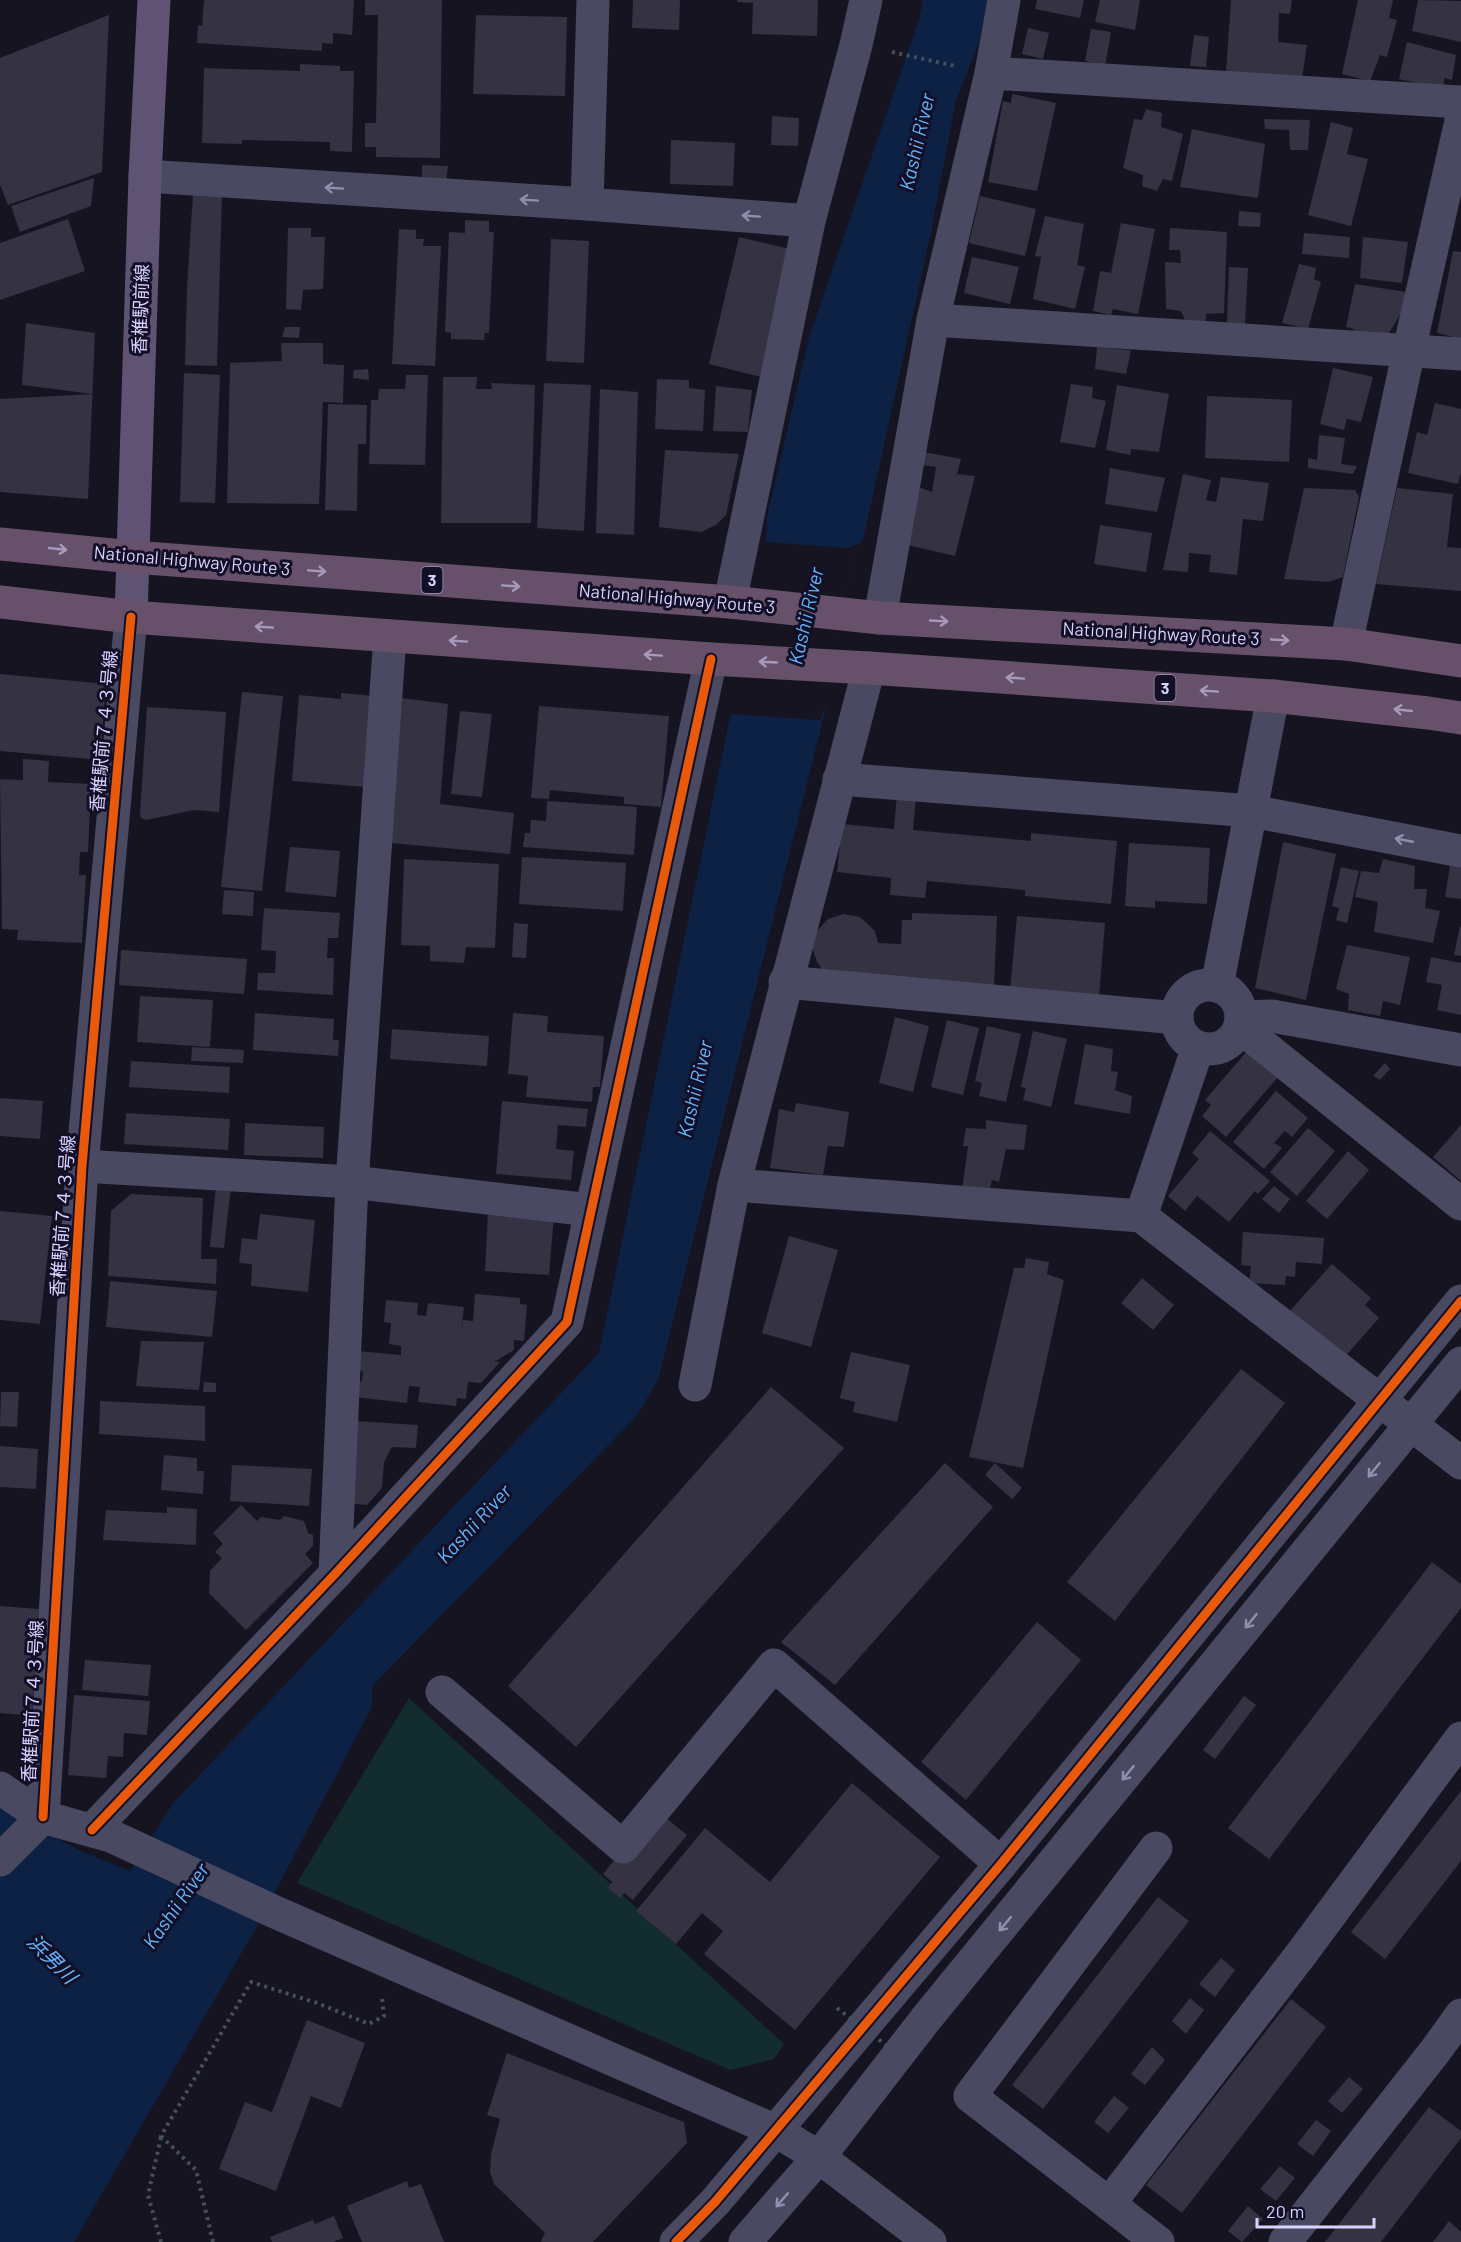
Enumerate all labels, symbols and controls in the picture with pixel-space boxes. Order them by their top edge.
water label: Kashii River [893,90,939,193]
one-way arrow [325,182,345,193]
one-way arrow [519,195,539,206]
one-way arrow [741,211,761,222]
street label: 香椎駅前線 [127,264,153,354]
street label: National Highway Route 3 [93,540,291,580]
one-way arrow [48,544,68,555]
water label: Kashii River [782,564,828,667]
one-way arrow [306,566,326,577]
road number: 3 [422,567,442,593]
street label: National Highway Route 3 [578,578,776,618]
one-way arrow [501,581,521,592]
one-way arrow [928,615,948,626]
street label: National Highway Route 3 [1062,617,1260,649]
one-way arrow [254,621,274,632]
one-way arrow [449,635,469,646]
one-way arrow [1270,635,1290,646]
street label: 香椎駅前７４３号線 [85,649,121,813]
one-way arrow [643,649,663,660]
one-way arrow [759,657,779,668]
one-way arrow [1005,672,1025,683]
road number: 3 [1154,675,1176,701]
one-way arrow [1200,686,1220,697]
one-way arrow [1394,704,1414,715]
one-way arrow [1394,834,1414,845]
water label: Kashii River [671,1037,717,1140]
street label: 香椎駅前７４３号線 [45,1134,79,1298]
one-way arrow [1368,1461,1381,1477]
water label: Kashii River [431,1478,516,1568]
one-way arrow [1245,1613,1258,1629]
street label: 香椎駅前７４３号線 [17,1619,47,1782]
one-way arrow [1122,1764,1135,1780]
water label: Kashii River [137,1857,214,1953]
one-way arrow [998,1916,1012,1931]
water label: 浜男川 [23,1929,84,1989]
scale bar [1257,2191,1374,2229]
one-way arrow [775,2192,789,2207]
text: 20 m [1266,2200,1304,2222]

